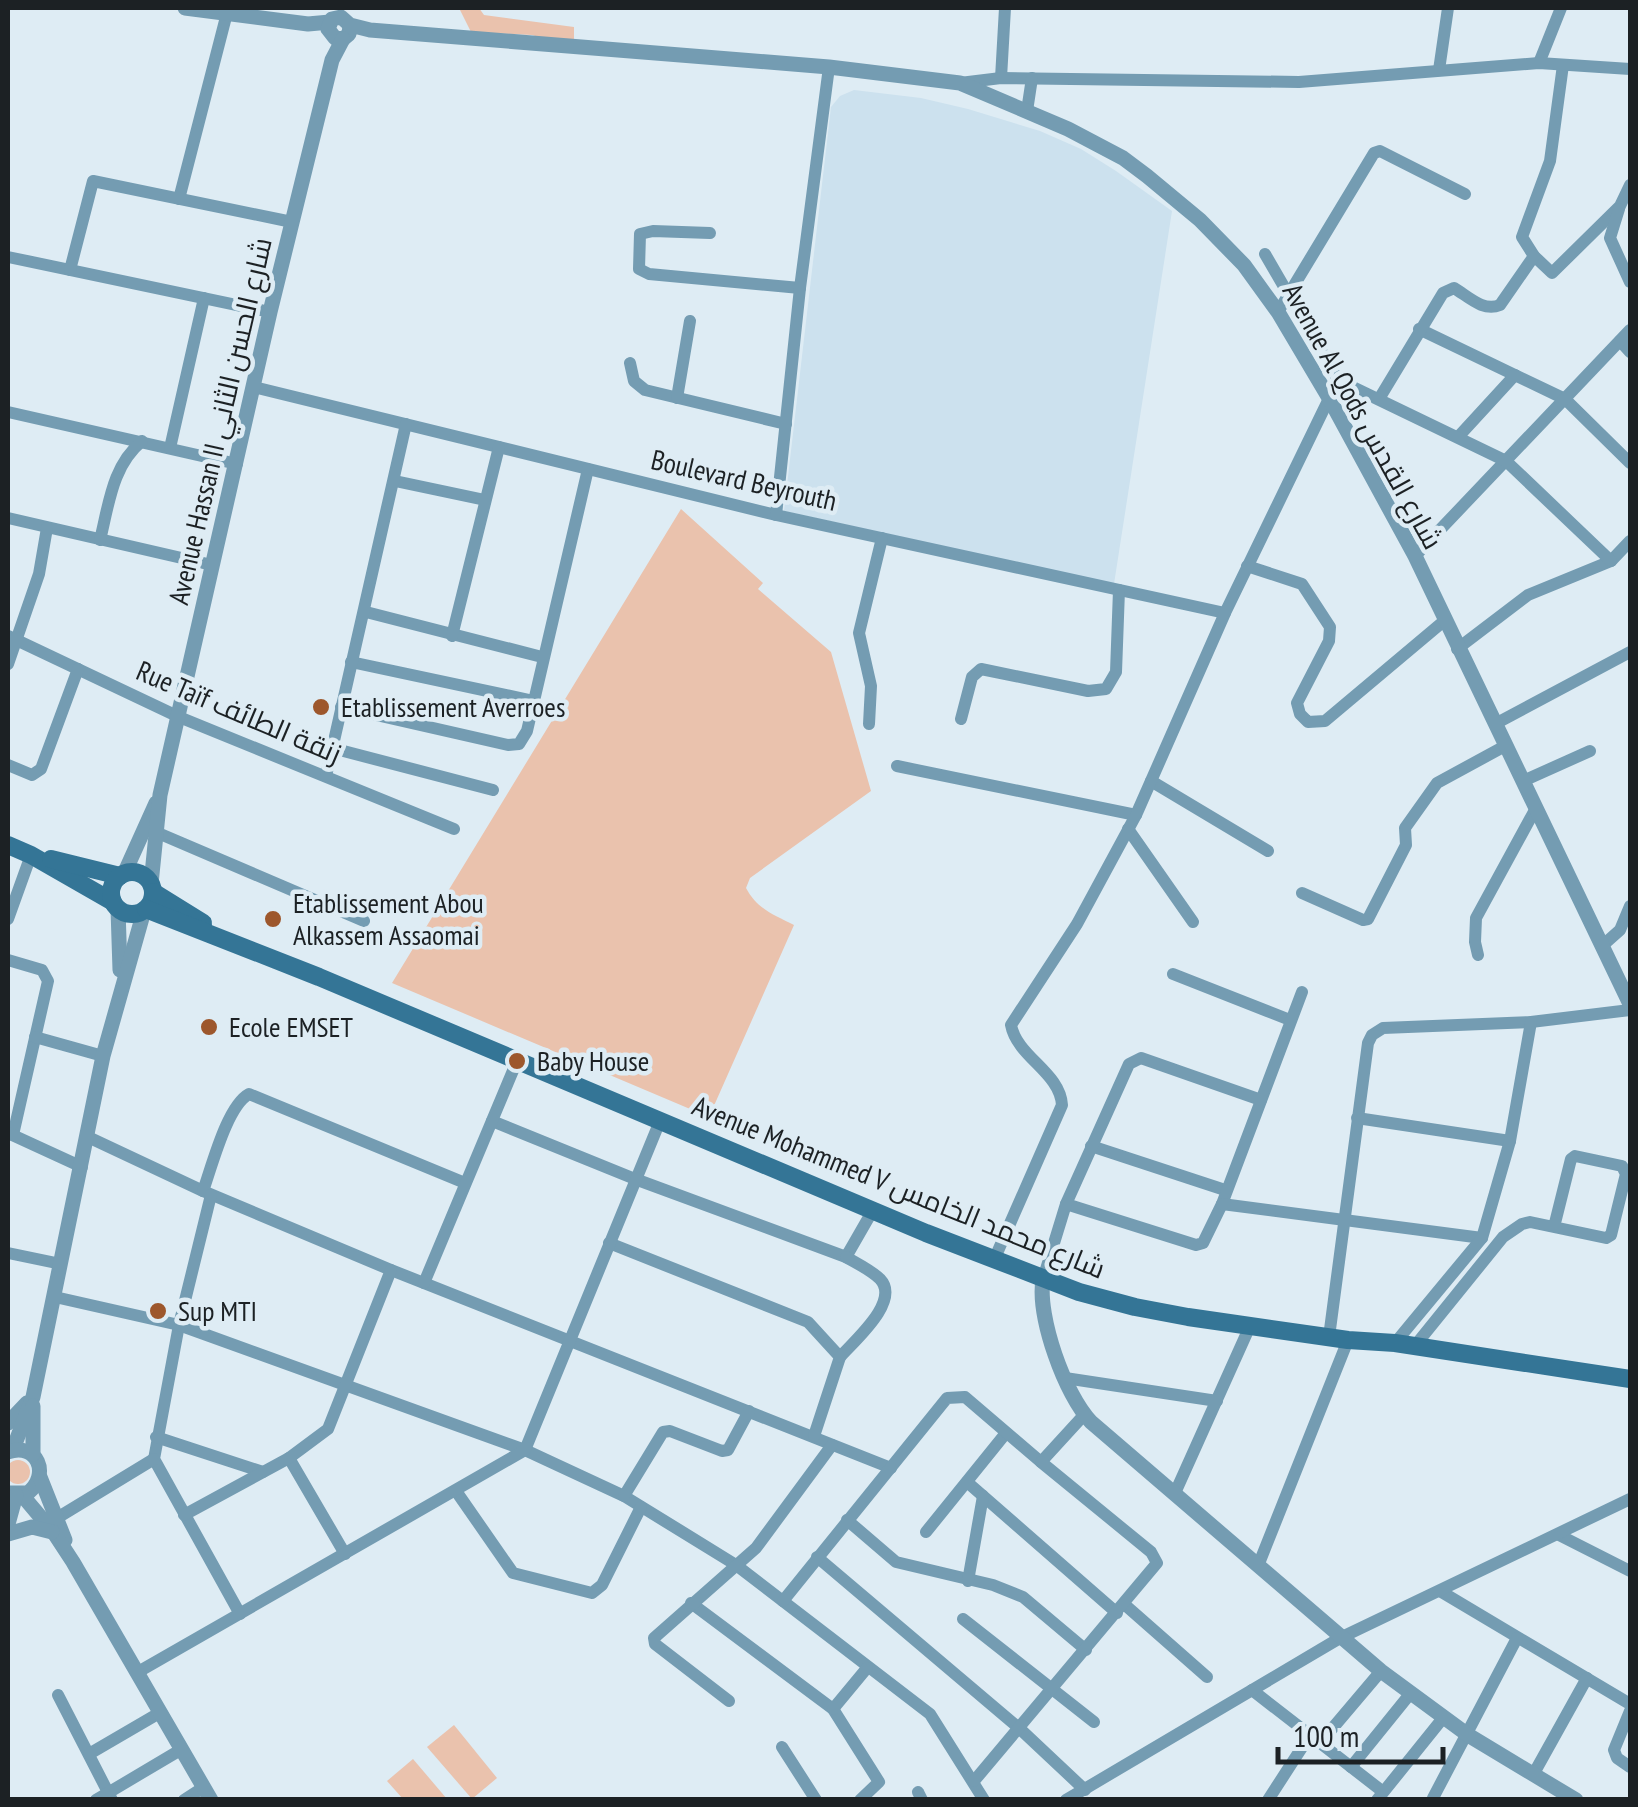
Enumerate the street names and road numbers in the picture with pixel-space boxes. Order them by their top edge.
street label: Avenue Hassan II شارع الحسن الثاني [159,234,284,609]
street label: Avenue Al Qods شارع القدس [1274,276,1452,556]
street label: Boulevard Beyrouth [648,440,841,519]
street label: Rue Taïf زنقة الطائف [131,652,347,771]
street label: Avenue Mohammed V شارع محمد الخامس [687,1087,1111,1287]

